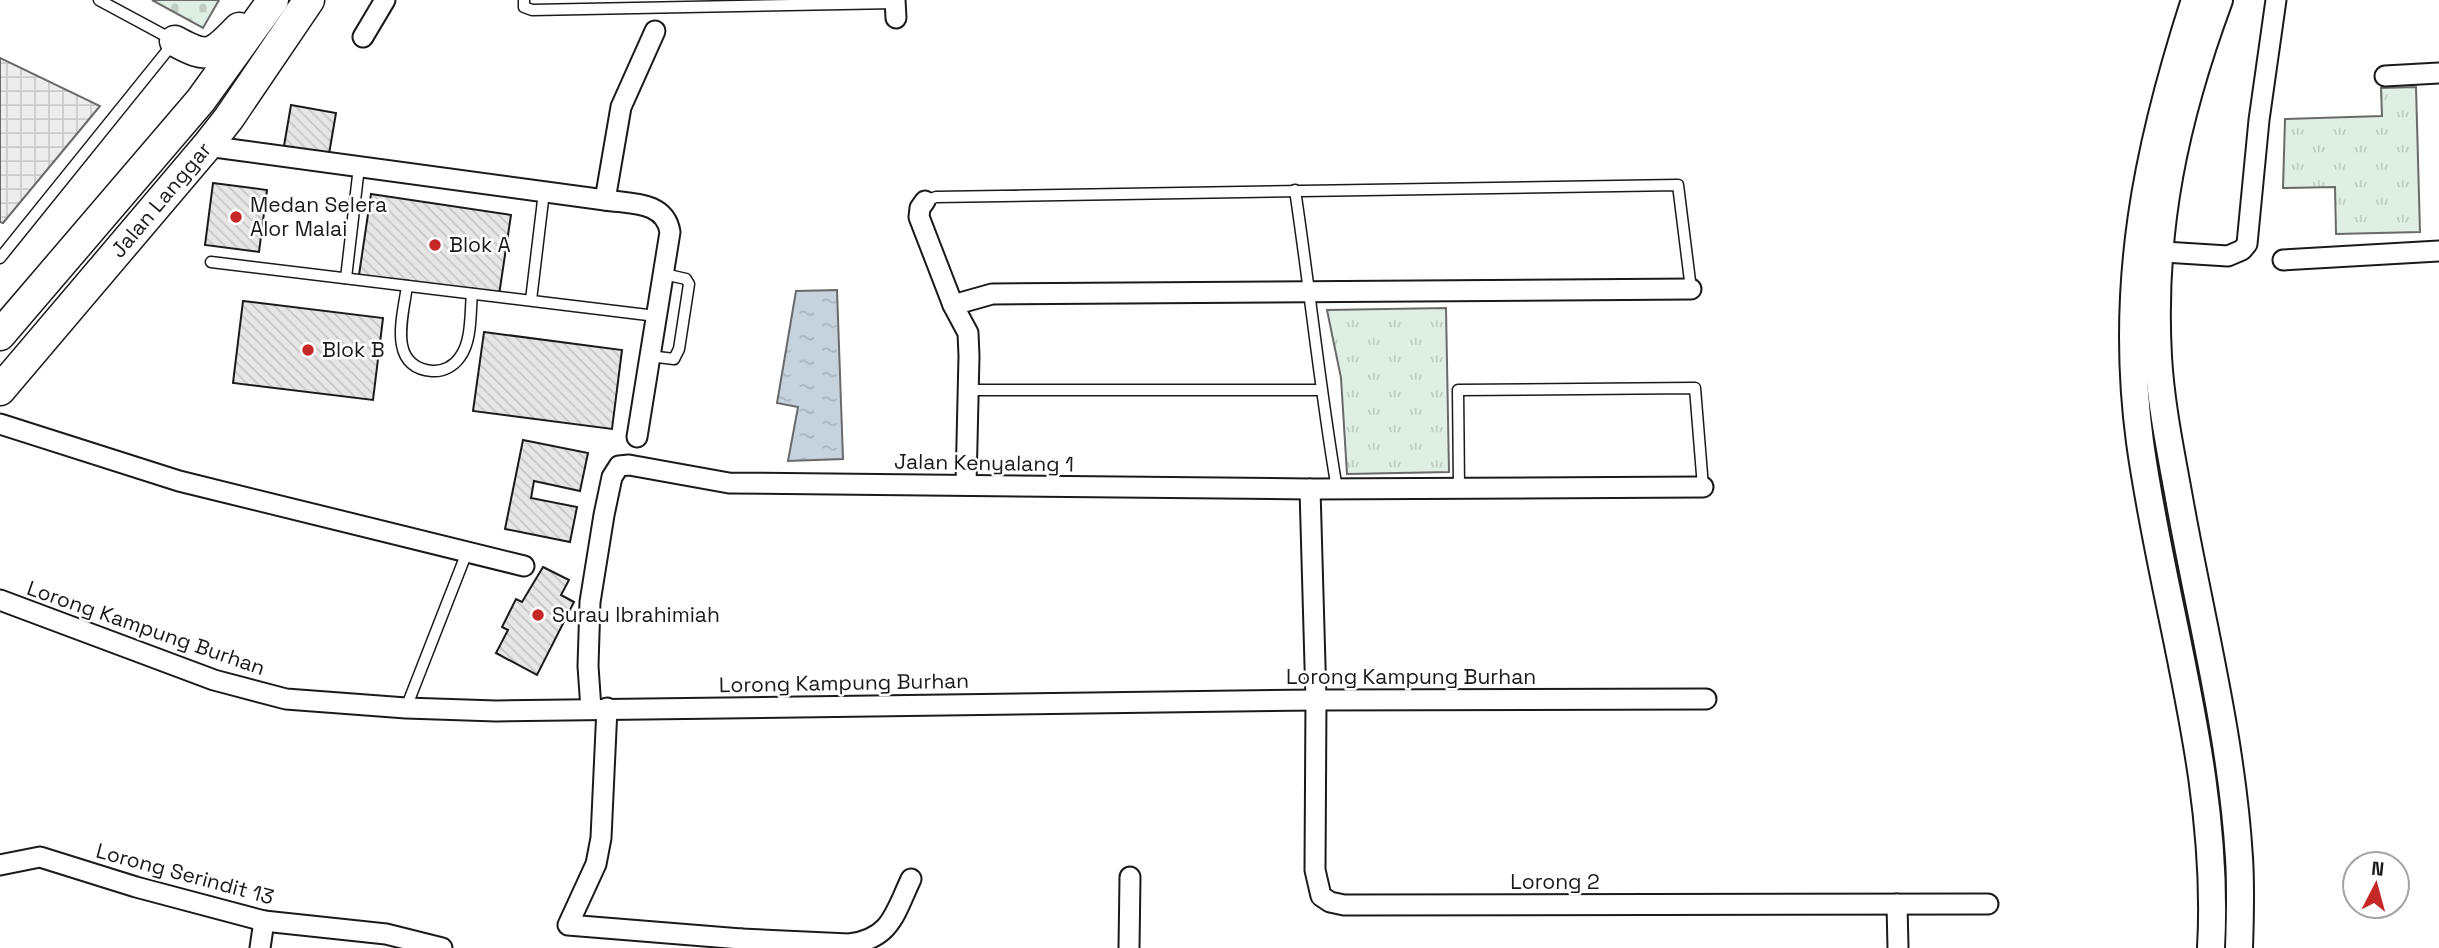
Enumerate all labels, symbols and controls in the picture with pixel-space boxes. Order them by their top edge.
street label: Jalan Langgar [104,136,217,263]
place label: Medan Selera Alor Malai [250,191,387,242]
marker: Medan Selera Alor Malai [228,209,244,225]
place label: Blok A [449,231,511,258]
marker: Blok A [427,237,443,253]
place label: Blok B [322,336,385,363]
marker: Blok B [300,342,316,358]
street label: Jalan Kenyalang 1 [894,447,1074,478]
street label: Lorong Kampung Burhan [23,574,269,681]
place label: Surau Ibrahimiah [552,601,720,628]
marker: Surau Ibrahimiah [530,607,546,623]
street label: Lorong Kampung Burhan [1286,663,1536,690]
street label: Lorong Kampung Burhan [719,667,969,698]
street label: Lorong Serindit 13 [93,837,277,910]
north arrow [2341,850,2411,920]
text: N [2370,855,2385,882]
street label: Lorong 2 [1510,868,1600,895]

